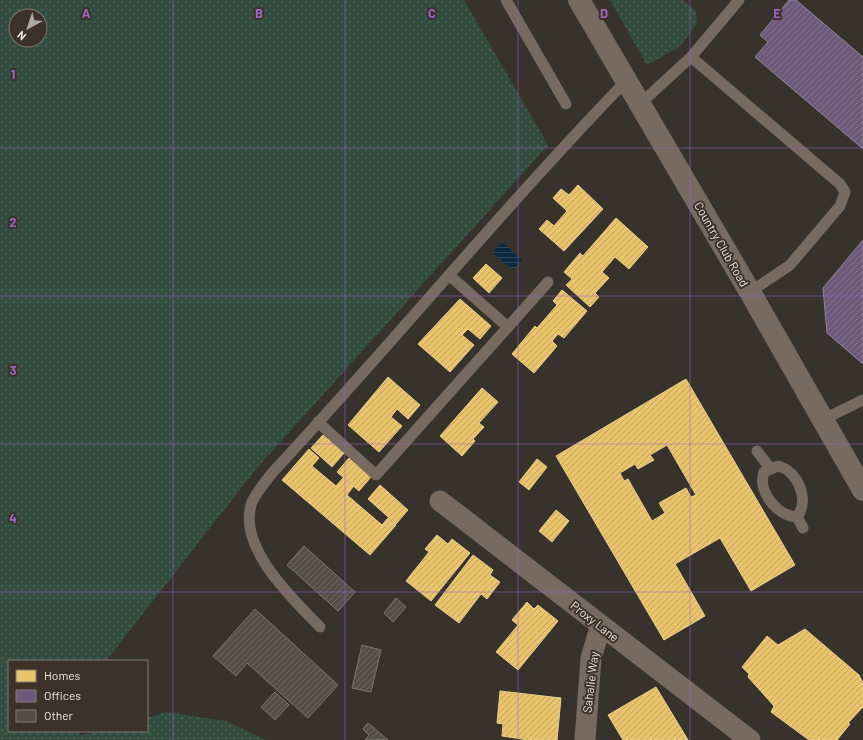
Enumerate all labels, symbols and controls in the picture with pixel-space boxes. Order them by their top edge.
text: A [82,5,91,21]
text: B [255,5,263,21]
text: C [428,5,436,21]
text: D [600,5,608,21]
text: E [773,5,781,21]
north arrow [8,8,48,48]
text: N [14,29,28,43]
text: 1 [11,66,15,82]
street label: Country Club Road [692,199,752,289]
text: 2 [9,214,17,230]
text: 3 [9,362,17,378]
text: 4 [9,510,17,526]
street label: Proxy Lane [568,598,622,644]
street label: Sahalie Way [579,650,601,714]
legend [8,660,148,732]
text: Homes [44,668,81,682]
text: Offices [44,688,81,702]
text: Other [44,708,74,722]

